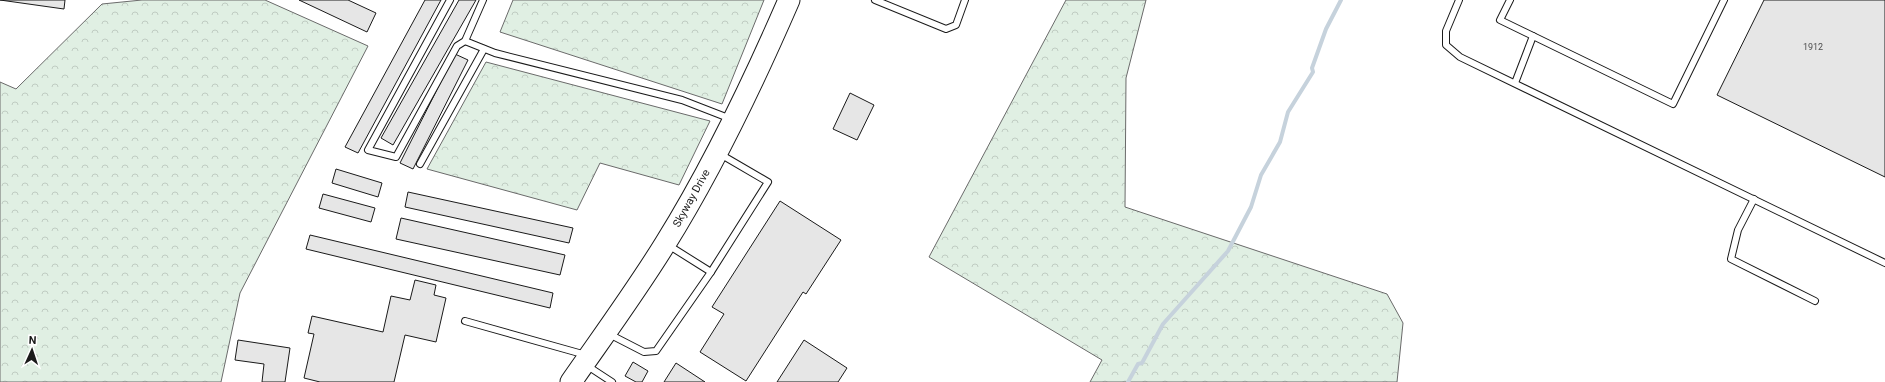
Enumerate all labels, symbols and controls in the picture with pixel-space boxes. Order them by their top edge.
house number: 1912 [1803,42,1823,52]
street label: Skyway Drive [670,167,713,229]
north arrow [12,330,52,370]
text: N [28,334,37,347]

